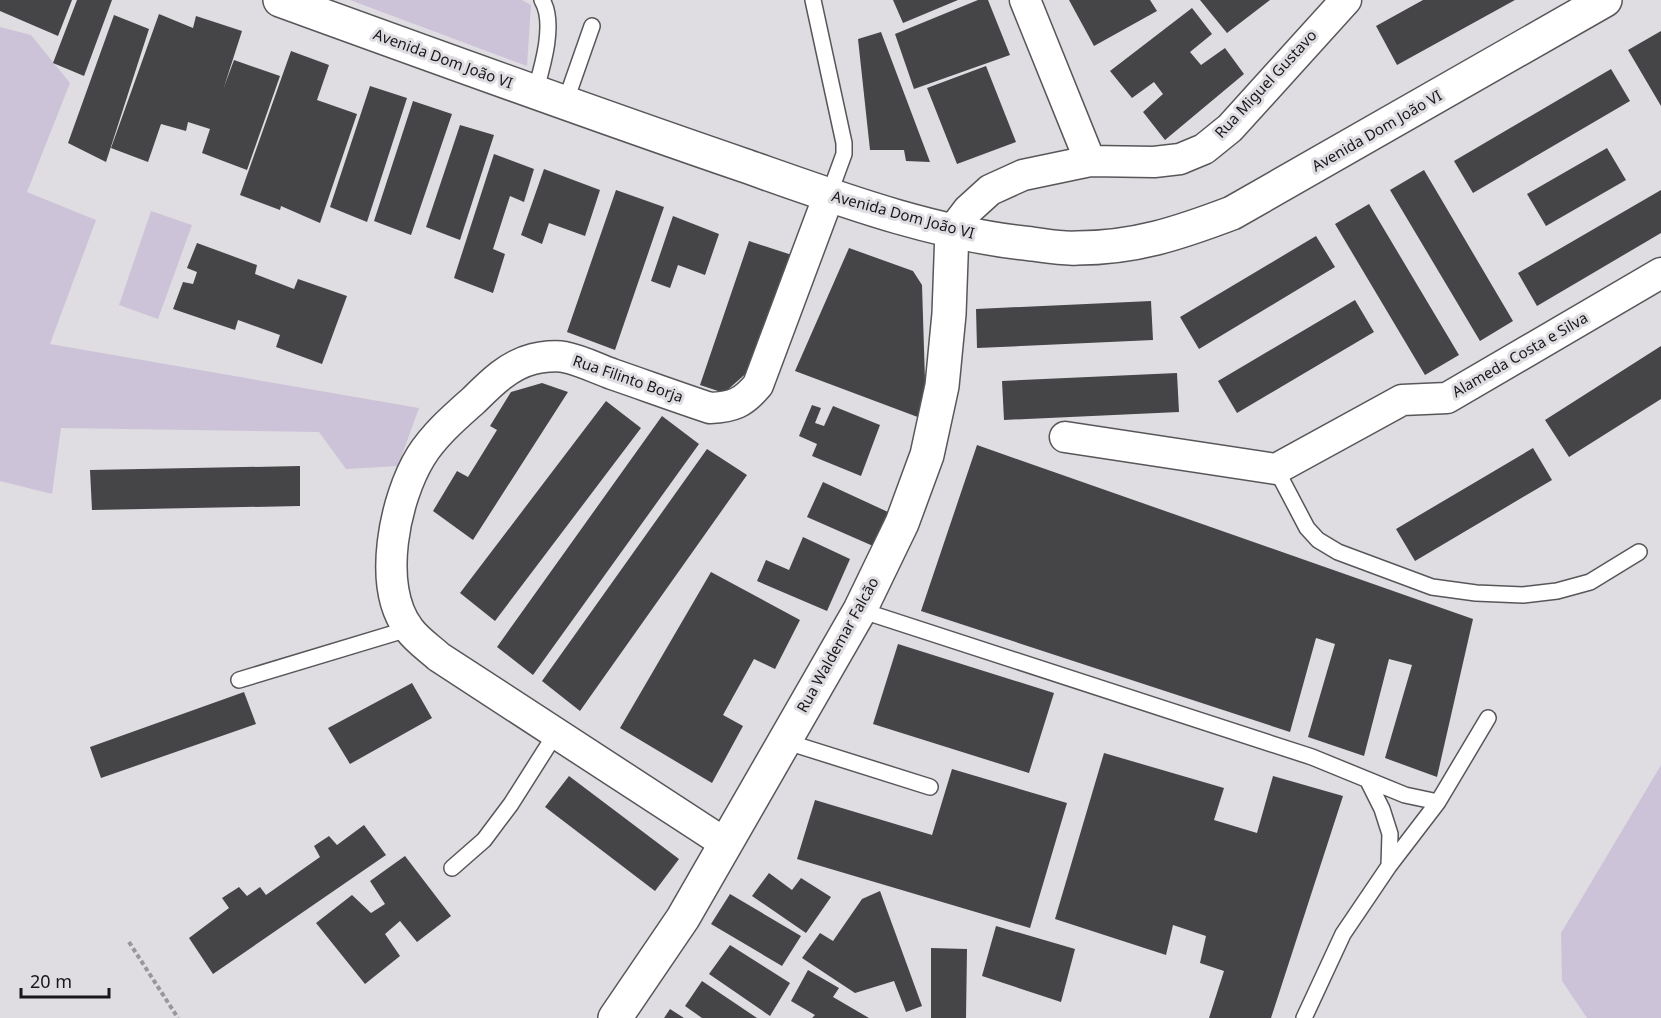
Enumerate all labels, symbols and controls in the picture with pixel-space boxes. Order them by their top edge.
street label: Avenida Dom João VI [371,24,516,93]
street label: Rua Miguel Gustavo [1210,25,1321,142]
street label: Avenida Dom João VI [1308,85,1445,176]
street label: Avenida Dom João VI [830,185,977,243]
street label: Alameda Costa e Silva [1448,307,1591,401]
street label: Rua Filinto Borja [571,350,686,406]
street label: Rua Waldemar Falcão [792,573,883,716]
scale bar [21,961,110,999]
text: 20 m [30,969,72,993]

